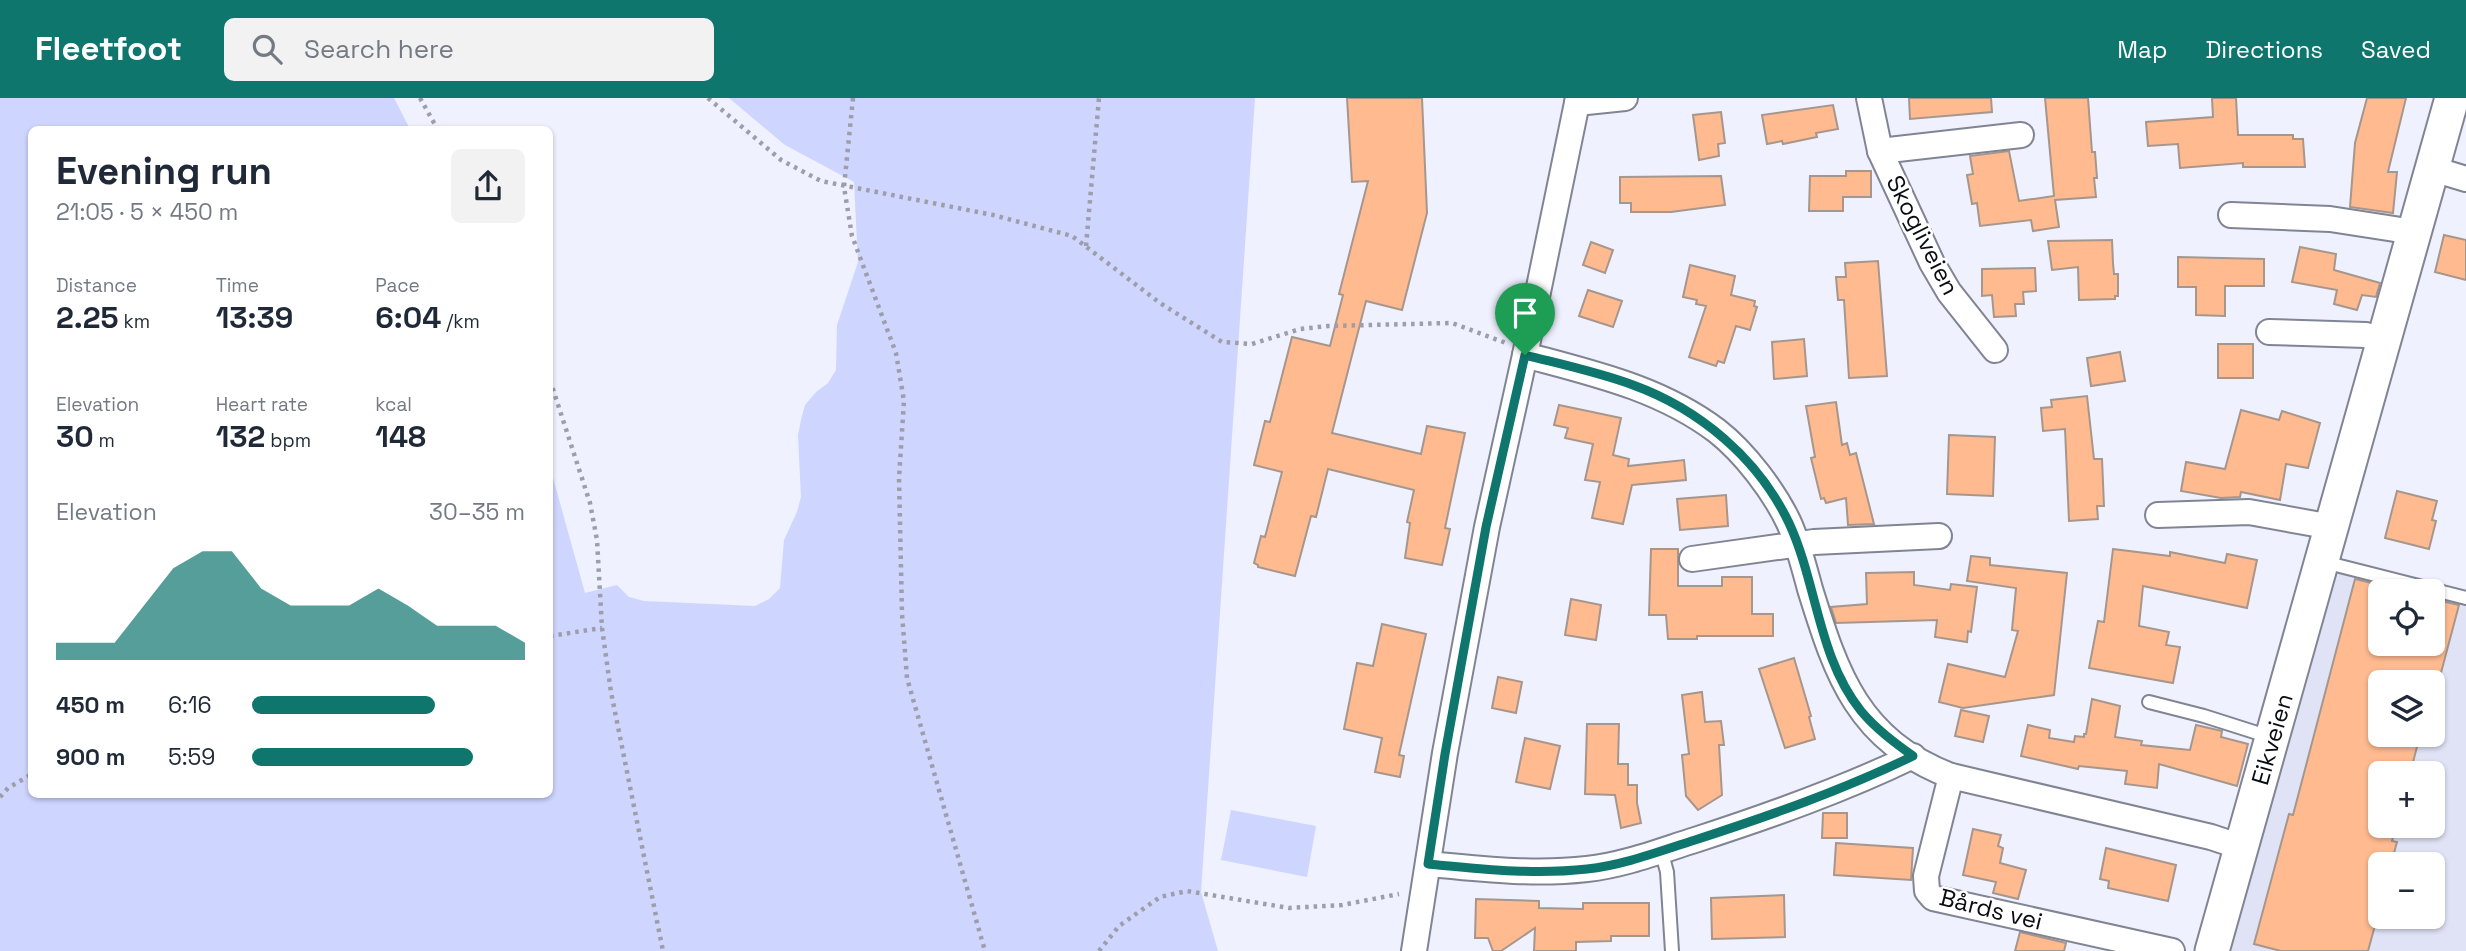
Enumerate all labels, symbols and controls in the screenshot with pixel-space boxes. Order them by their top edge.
search box [224,18,714,81]
text: Fleetfoot [35,28,182,70]
icon: search [248,30,286,68]
text: Search here [304,32,454,66]
text: Map [2117,34,2167,65]
text: Directions [2205,34,2323,65]
text: Saved [2361,34,2431,65]
text: Evening run [56,147,272,195]
button: share [451,149,525,223]
street label: Skogliveien [1880,170,1966,300]
text: 21:05 · 5 × 450 m [56,197,238,227]
text: Distance [56,273,137,298]
text: Time [216,273,259,298]
text: Pace [375,273,420,298]
pin [1495,283,1555,355]
icon: arrive [1506,294,1544,332]
text: 2.25 [56,298,119,337]
text: 13:39 [216,298,293,337]
text: 6:04 [375,298,441,337]
text: km [119,309,150,334]
text: /km [441,309,480,334]
text: Elevation [56,392,139,417]
text: Heart rate [216,392,308,417]
text: kcal [375,392,412,417]
text: 30 [56,417,94,456]
text: 132 [216,417,265,456]
text: 148 [375,417,426,456]
text: m [94,428,115,453]
text: bpm [265,428,311,453]
text: Elevation [56,497,157,527]
text: 30–35 m [429,497,525,527]
map controls [2368,579,2445,929]
button: locate [2368,579,2445,656]
button: layers [2368,670,2445,747]
text: 450 m [56,690,125,720]
text: 6:16 [168,690,212,720]
street label: Eikveien [2244,690,2300,788]
text: 900 m [56,742,126,772]
text: 5:59 [168,742,215,772]
button: + [2368,761,2445,838]
button: − [2368,852,2445,929]
street label: Bårds vei [1936,881,2046,937]

